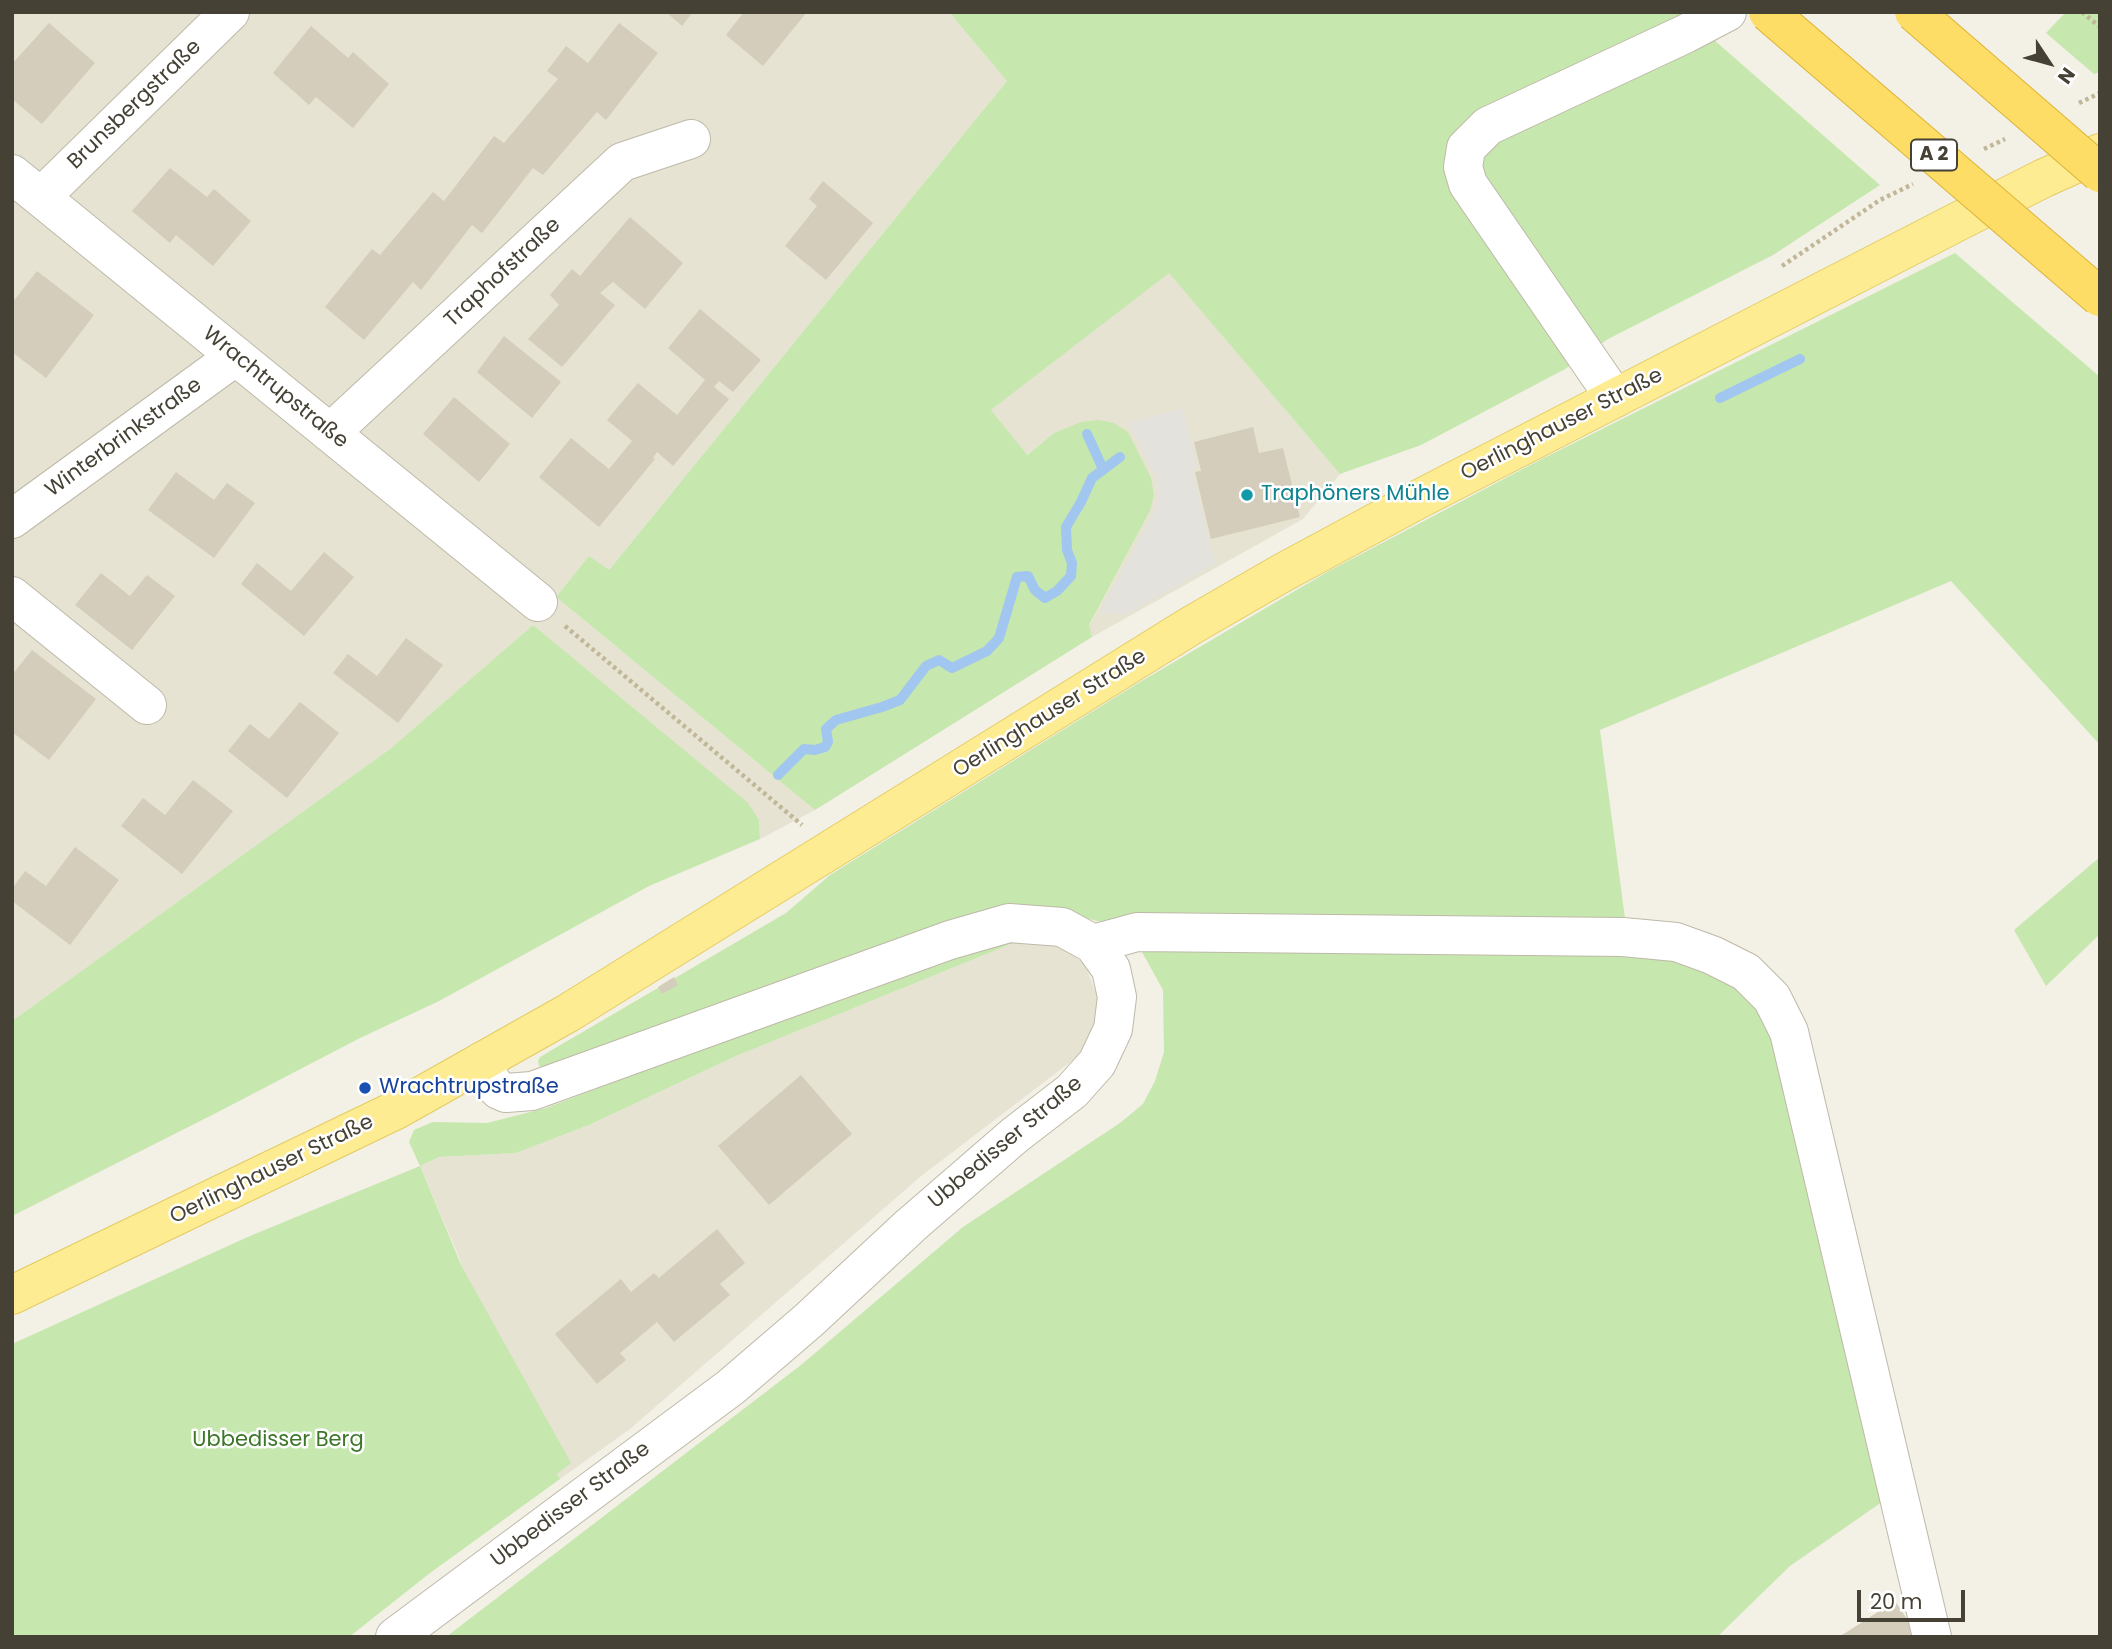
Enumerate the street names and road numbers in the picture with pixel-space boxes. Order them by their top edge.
street label: Brunsbergstraße [63,35,207,175]
road number: A 2 [1911,140,1957,170]
street label: Traphofstraße [440,213,566,333]
street label: Wrachtrupstraße [197,322,353,454]
street label: Oerlinghauser Straße [1457,363,1667,487]
street label: Winterbrinkstraße [41,373,207,503]
street label: Oerlinghauser Straße [949,644,1151,784]
street label: Ubbedisser Straße [924,1071,1088,1215]
street label: Oerlinghauser Straße [166,1110,378,1230]
street label: Ubbedisser Straße [486,1437,656,1573]

